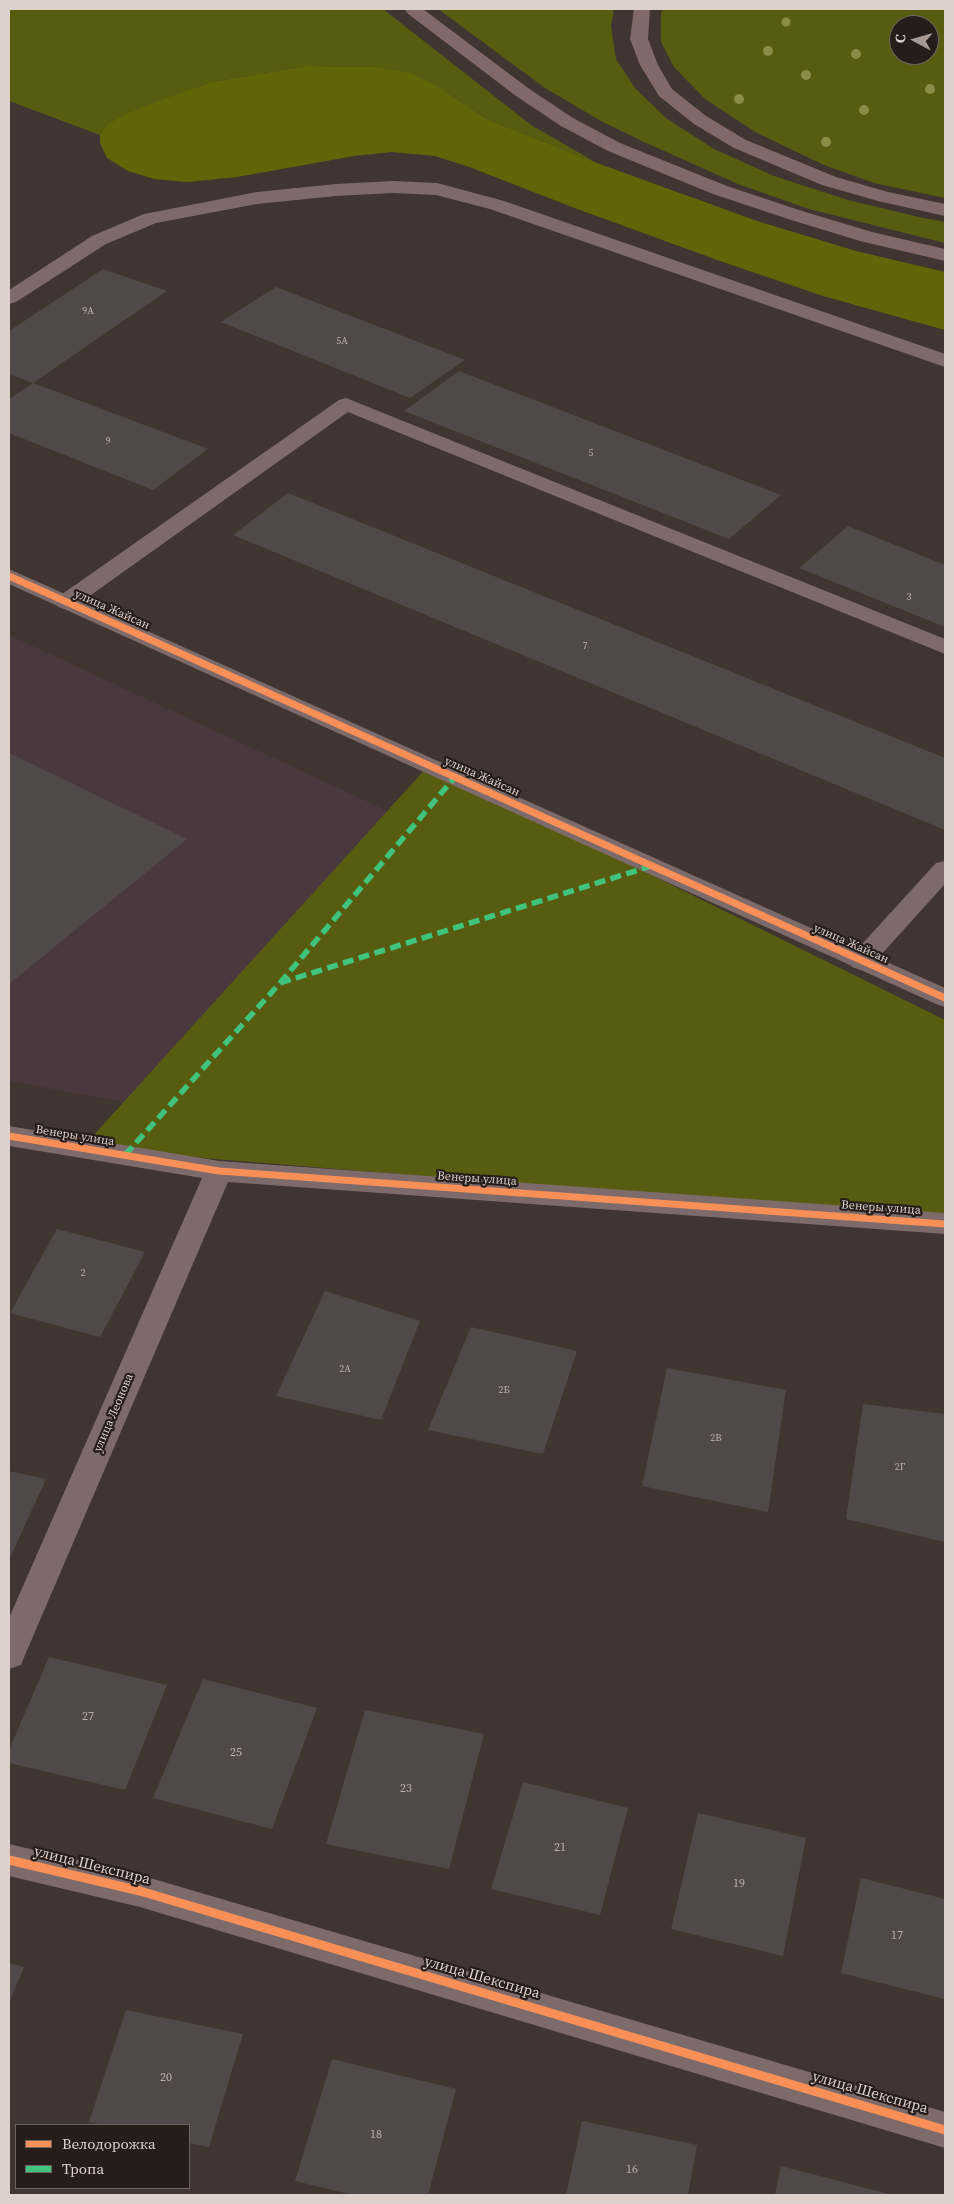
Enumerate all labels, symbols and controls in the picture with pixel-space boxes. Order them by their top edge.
north arrow [889,15,939,65]
text: С [890,33,910,44]
house number: 9А [82,305,94,317]
house number: 5А [336,335,348,347]
house number: 9 [106,435,110,447]
house number: 5 [589,447,593,459]
street label: улица Жайсан [72,587,152,633]
house number: 3 [907,591,911,603]
house number: 7 [583,640,587,652]
street label: улица Жайсан [442,754,522,800]
street label: улица Жайсан [811,921,891,967]
street label: Венеры улица [35,1123,115,1149]
street label: Венеры улица [437,1169,517,1189]
street label: Венеры улица [841,1198,921,1218]
house number: 2 [81,1267,85,1279]
house number: 2А [339,1363,351,1375]
street label: улица Леонова [91,1372,137,1454]
house number: 2Б [498,1384,510,1396]
house number: 2В [710,1432,722,1444]
house number: 2Г [895,1461,905,1473]
house number: 27 [82,1710,94,1724]
house number: 25 [230,1746,242,1760]
house number: 23 [400,1782,412,1796]
house number: 21 [554,1841,566,1855]
street label: улица Шекспира [32,1843,152,1889]
house number: 19 [733,1877,745,1891]
house number: 17 [891,1929,903,1943]
street label: улица Шекспира [422,1953,542,2003]
street label: улица Шекспира [810,2068,930,2118]
house number: 20 [160,2071,172,2085]
legend [15,2124,190,2189]
house number: 18 [370,2128,382,2142]
text: Велодорожка [62,2133,156,2154]
text: Тропа [62,2158,104,2179]
house number: 16 [626,2163,638,2177]

